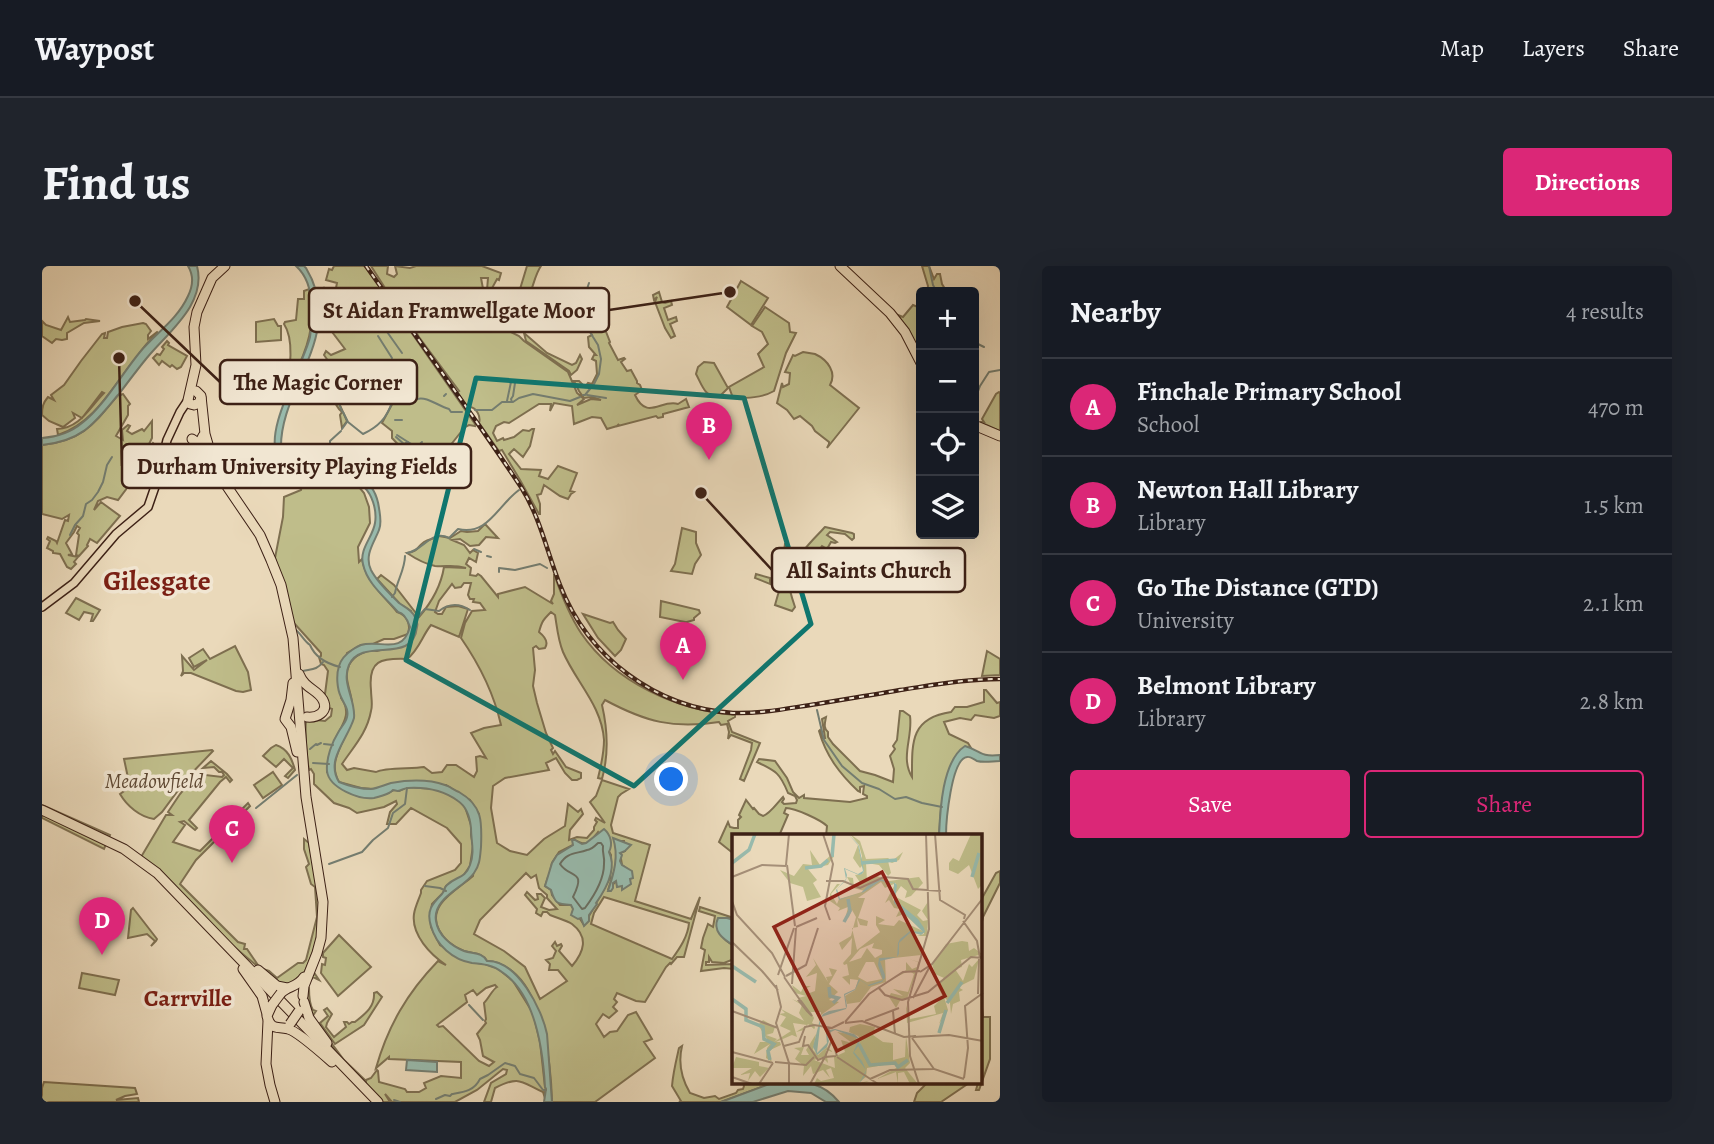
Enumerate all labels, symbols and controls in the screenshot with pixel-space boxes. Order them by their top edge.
text: Waypost [35,26,154,71]
text: Map [1440,32,1484,64]
text: Layers [1522,32,1585,64]
text: Share [1623,32,1679,64]
button: Directions [1503,148,1672,216]
text: Find us [42,149,190,216]
map controls [916,287,979,539]
button: + [916,287,979,350]
callout: St Aidan Framwellgate Moor [309,288,609,332]
text: Nearby [1070,292,1161,332]
text: St Aidan Framwellgate Moor [323,295,596,326]
text: 4 results [1566,296,1644,327]
button: − [916,350,979,413]
callout: The Magic Corner [220,360,417,404]
text: The Magic Corner [234,367,403,398]
text: Finchale Primary School [1137,374,1401,409]
text: A [1086,392,1100,423]
text: 470 m [1588,392,1644,423]
pin: B [686,402,732,460]
text: School [1137,409,1199,440]
button: locate [916,413,979,476]
callout: Durham University Playing Fields [122,444,471,488]
text: Durham University Playing Fields [137,451,457,482]
text: Newton Hall Library [1137,472,1358,507]
button: layers [916,476,979,539]
text: B [1086,490,1100,521]
text: 1.5 km [1584,490,1644,521]
text: Library [1137,507,1206,538]
callout: All Saints Church [772,548,965,592]
text: All Saints Church [786,555,951,586]
district label: Gilesgate [103,562,211,600]
text: Go The Distance (GTD) [1137,570,1379,605]
text: C [1086,588,1100,619]
text: 2.1 km [1583,588,1644,619]
text: University [1137,605,1234,636]
pin: A [660,622,706,680]
text: Belmont Library [1137,668,1316,703]
text: D [1085,686,1101,717]
text: 2.8 km [1580,686,1644,717]
text: Library [1137,703,1206,734]
your location [654,762,688,796]
park label: Meadowfield [105,767,204,795]
button: Save [1070,770,1350,838]
button: Share [1364,770,1644,838]
pin: C [209,805,255,863]
inset map [732,834,982,1084]
pin: D [79,897,125,955]
district label: Carrville [144,982,232,1014]

